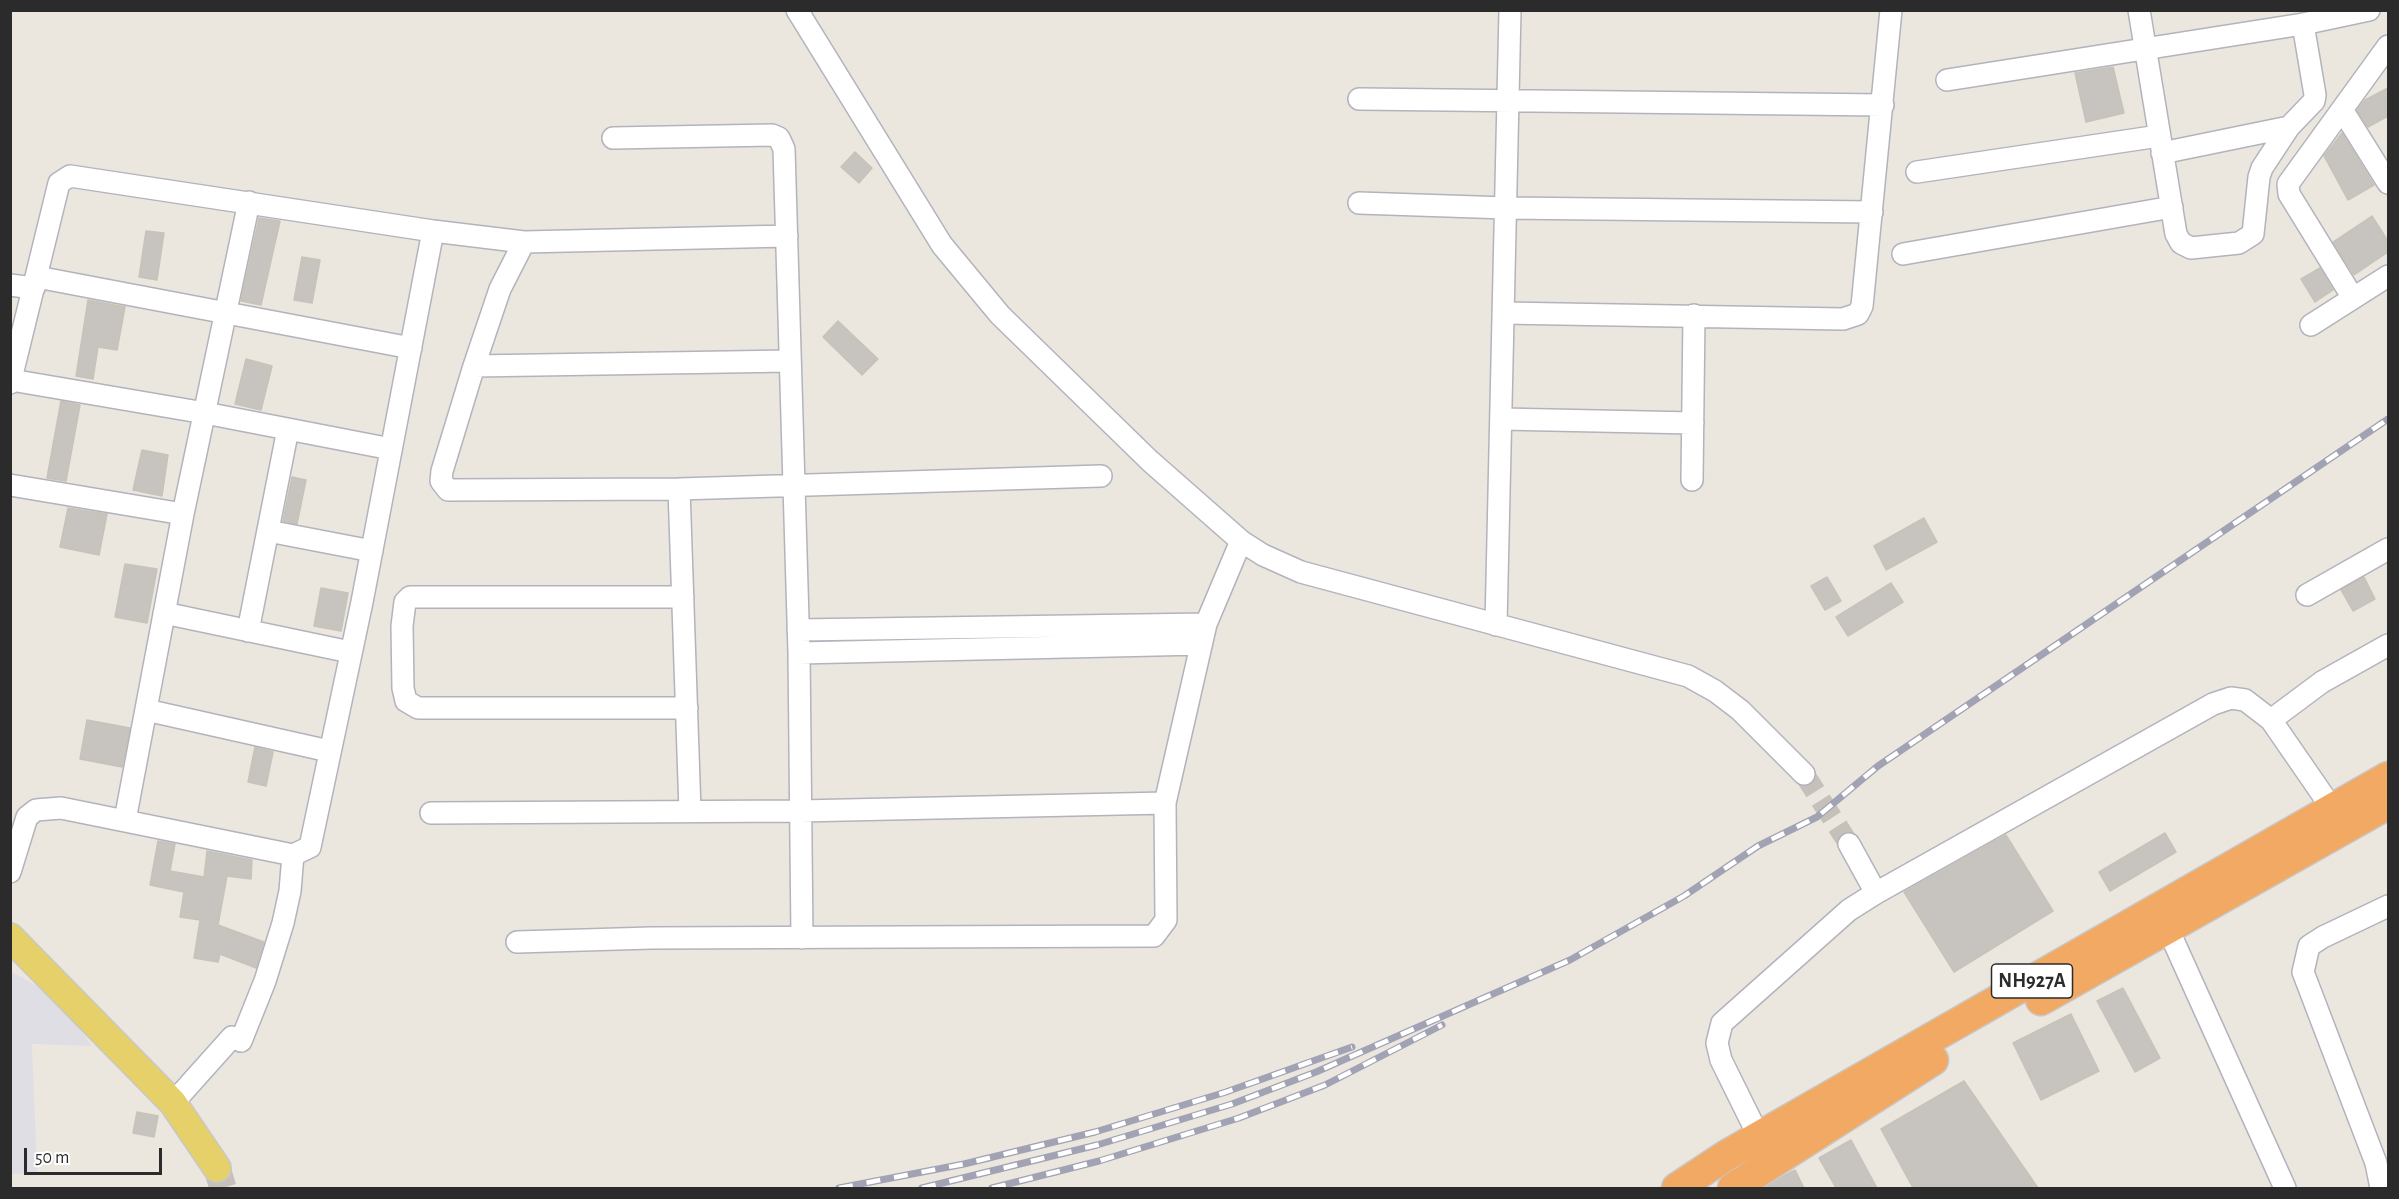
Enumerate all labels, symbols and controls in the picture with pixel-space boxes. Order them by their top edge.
road number: NH927A [1992,964,2072,998]
scale bar [27,1136,165,1174]
text: 50 m [35,1149,69,1167]

